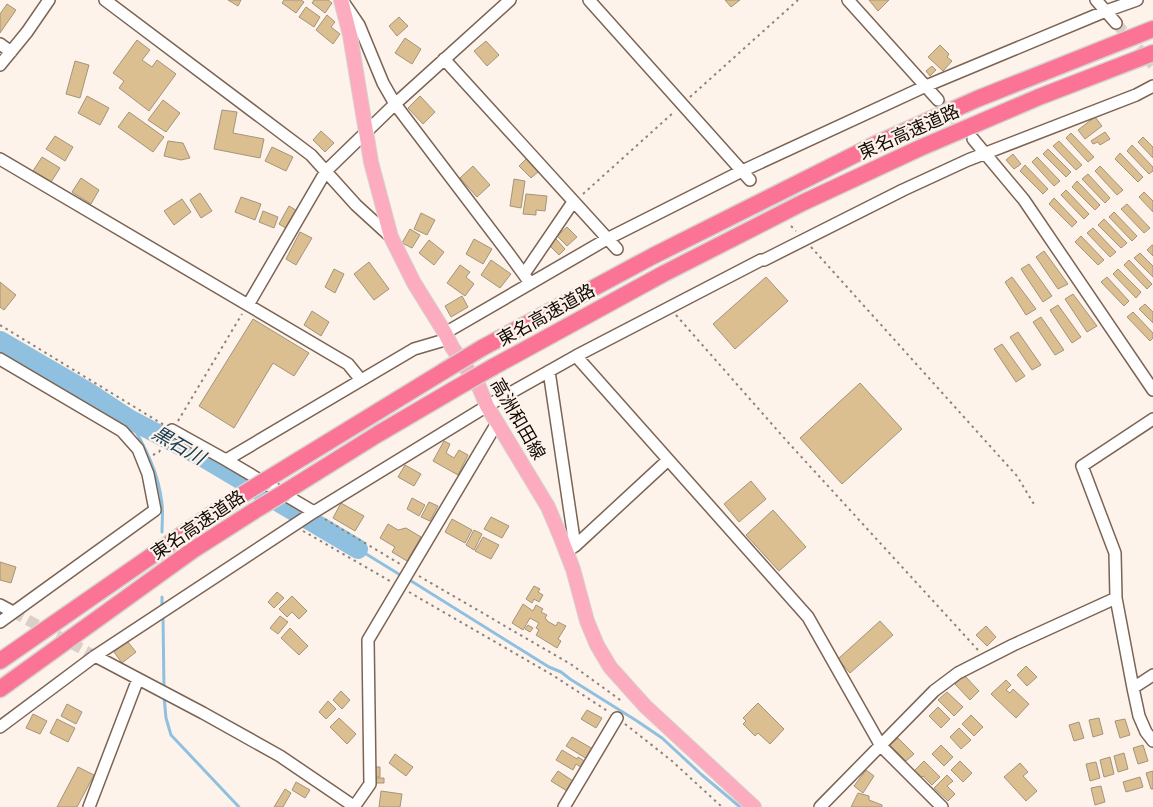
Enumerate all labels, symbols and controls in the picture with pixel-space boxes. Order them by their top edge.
street label: 東名高速道路 [855,100,962,162]
street label: 東名高速道路 [493,279,598,349]
street label: 高洲和田線 [488,375,550,462]
water label: 黒石川 [149,421,211,470]
street label: 東名高速道路 [147,486,248,563]

